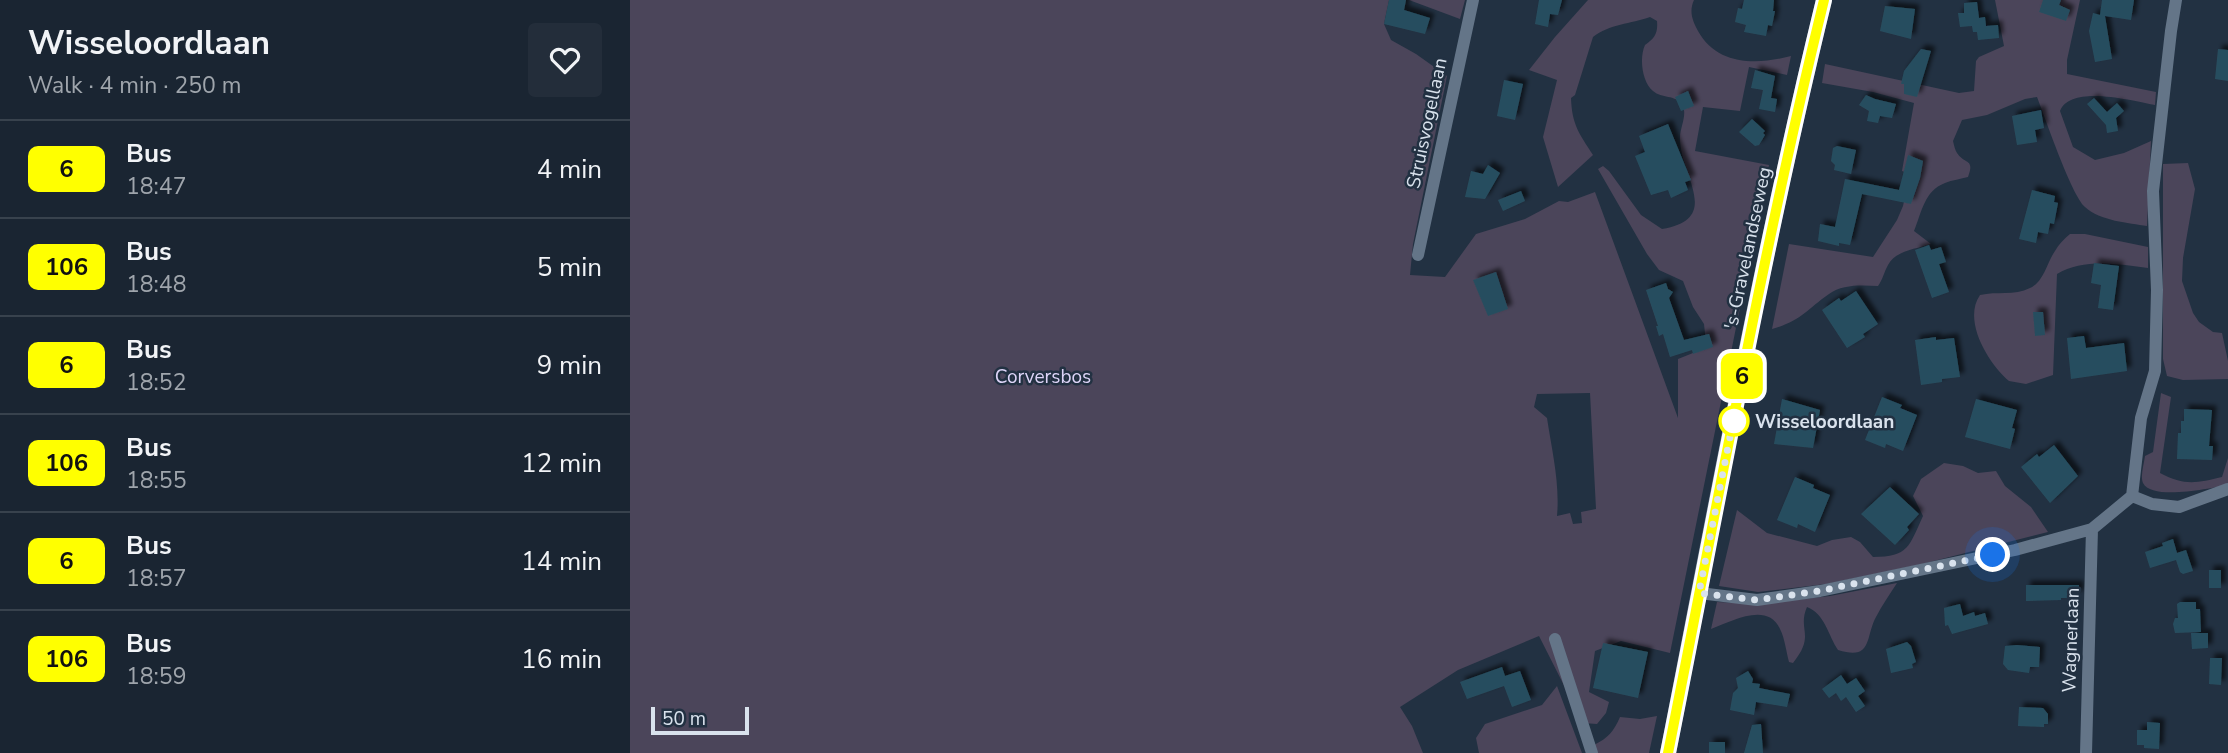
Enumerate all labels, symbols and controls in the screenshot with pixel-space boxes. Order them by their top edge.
text: Wisseloordlaan [28,21,270,66]
button: heart [528,23,602,97]
street label: Struisvogellaan [1400,56,1453,191]
text: Walk · 4 min · 250 m [28,70,241,101]
text: Bus [126,136,172,171]
text: 4 min [537,152,602,187]
text: 6 [59,153,74,185]
street label: 's-Gravelandseweg [1718,165,1778,332]
text: 18:47 [126,171,186,202]
text: Bus [126,234,172,269]
text: 5 min [537,250,602,285]
text: 106 [45,251,88,283]
text: 18:48 [126,269,186,300]
text: Bus [126,332,172,367]
text: 9 min [537,348,602,383]
text: 6 [59,349,74,381]
line badge: 6 [1719,353,1765,399]
text: 6 [1735,360,1749,392]
park label: Corversbos [995,364,1091,390]
text: 18:52 [126,367,186,398]
marker: Wisseloordlaan [1719,406,1749,436]
place label: Wisseloordlaan [1755,409,1894,435]
text: Bus [126,430,172,465]
text: 12 min [521,446,602,481]
text: 106 [45,447,88,479]
text: 18:55 [126,465,186,496]
text: Bus [126,528,172,563]
your location [1975,537,2010,572]
text: 14 min [521,544,602,579]
text: 6 [59,545,74,577]
text: 18:57 [126,563,186,594]
street label: Wagnerlaan [2056,587,2086,693]
text: Bus [126,626,172,661]
text: 16 min [521,642,602,677]
text: 106 [45,643,88,675]
text: 18:59 [126,661,186,692]
scale bar [651,704,749,736]
text: 50 m [662,706,706,732]

